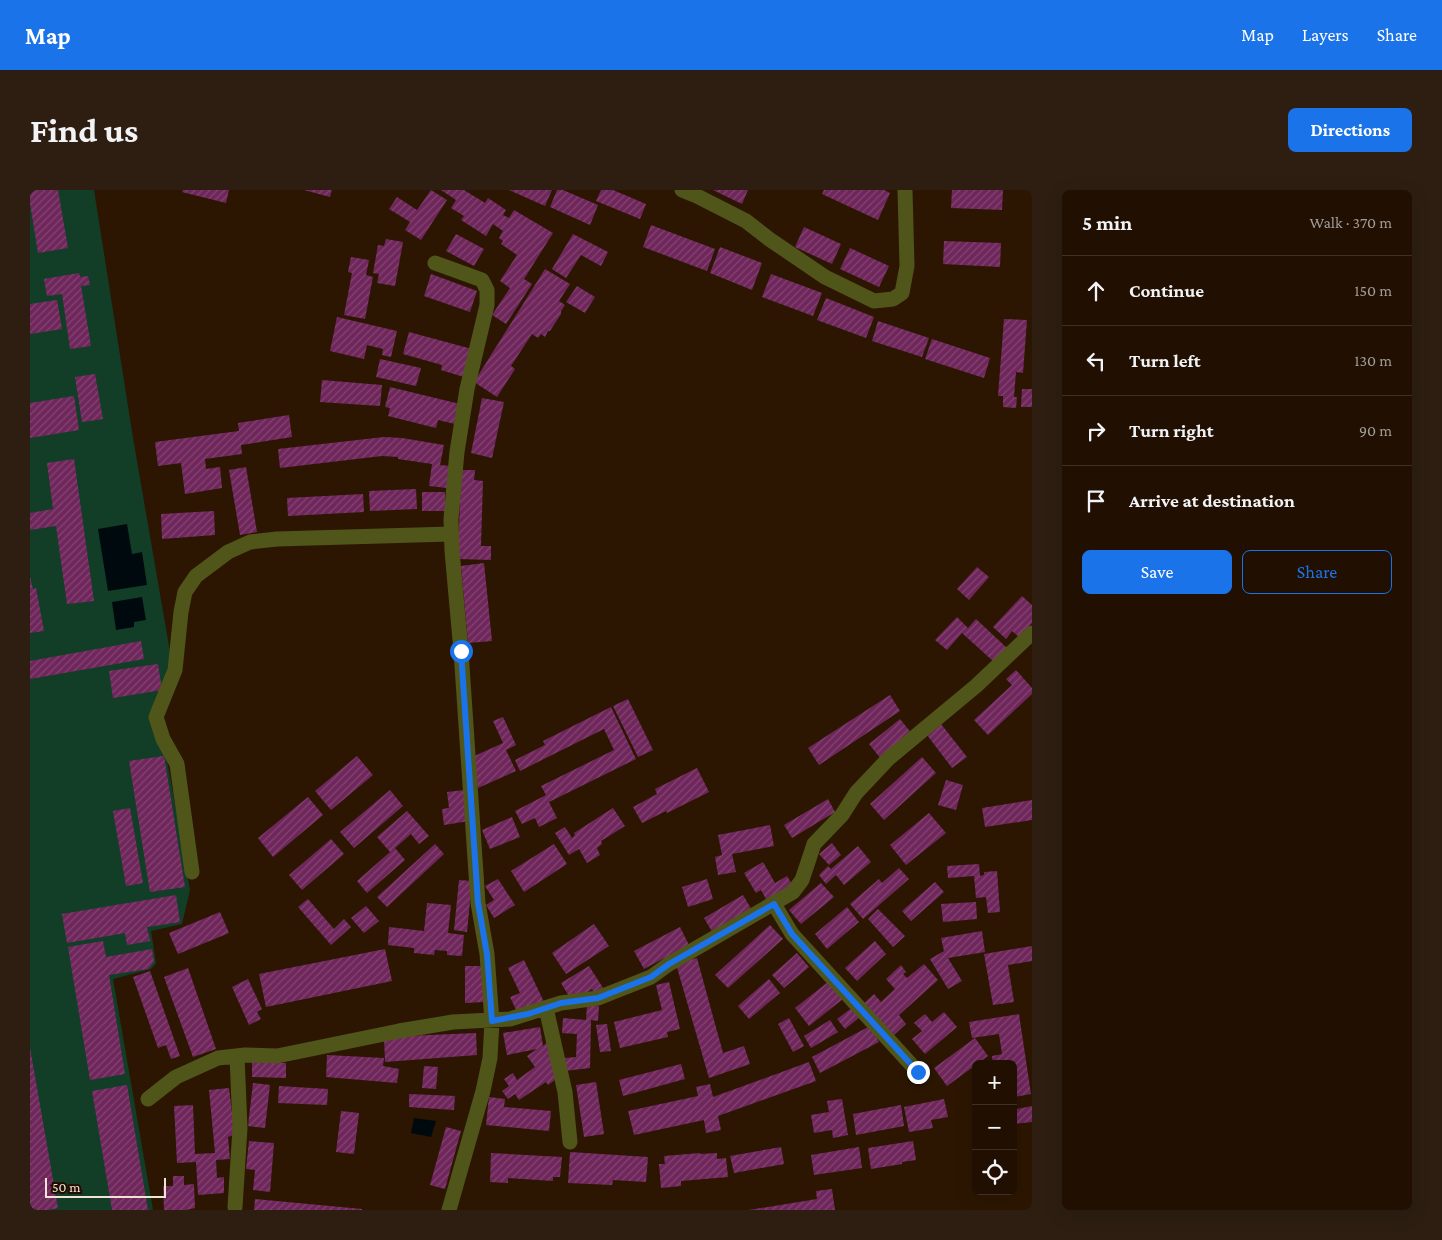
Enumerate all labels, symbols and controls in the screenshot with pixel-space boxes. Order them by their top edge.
text: Map [25,22,71,49]
text: Map [1241,25,1274,45]
text: Layers [1302,25,1349,45]
text: Share [1377,25,1417,45]
button: Directions [1288,108,1412,152]
text: Find us [30,111,138,150]
text: 5 min [1082,211,1132,235]
text: Walk · 370 m [1309,214,1392,231]
icon: ahead [1082,277,1110,305]
text: Continue [1129,280,1204,301]
text: 150 m [1354,282,1392,299]
icon: left [1082,347,1110,375]
text: Turn left [1129,350,1201,371]
text: 130 m [1354,352,1392,369]
icon: right [1082,417,1110,445]
text: Turn right [1129,420,1214,441]
text: 90 m [1359,422,1392,439]
icon: arrive [1082,487,1110,515]
text: Arrive at destination [1129,490,1295,511]
button: Save [1082,550,1232,594]
button: Share [1242,550,1392,594]
route start [450,640,473,663]
map controls [972,1060,1017,1195]
button: + [972,1060,1017,1105]
route end [907,1061,930,1084]
button: − [972,1105,1017,1150]
button: locate [972,1150,1017,1195]
scale bar [45,1175,166,1198]
text: 50 m [52,1179,80,1195]

